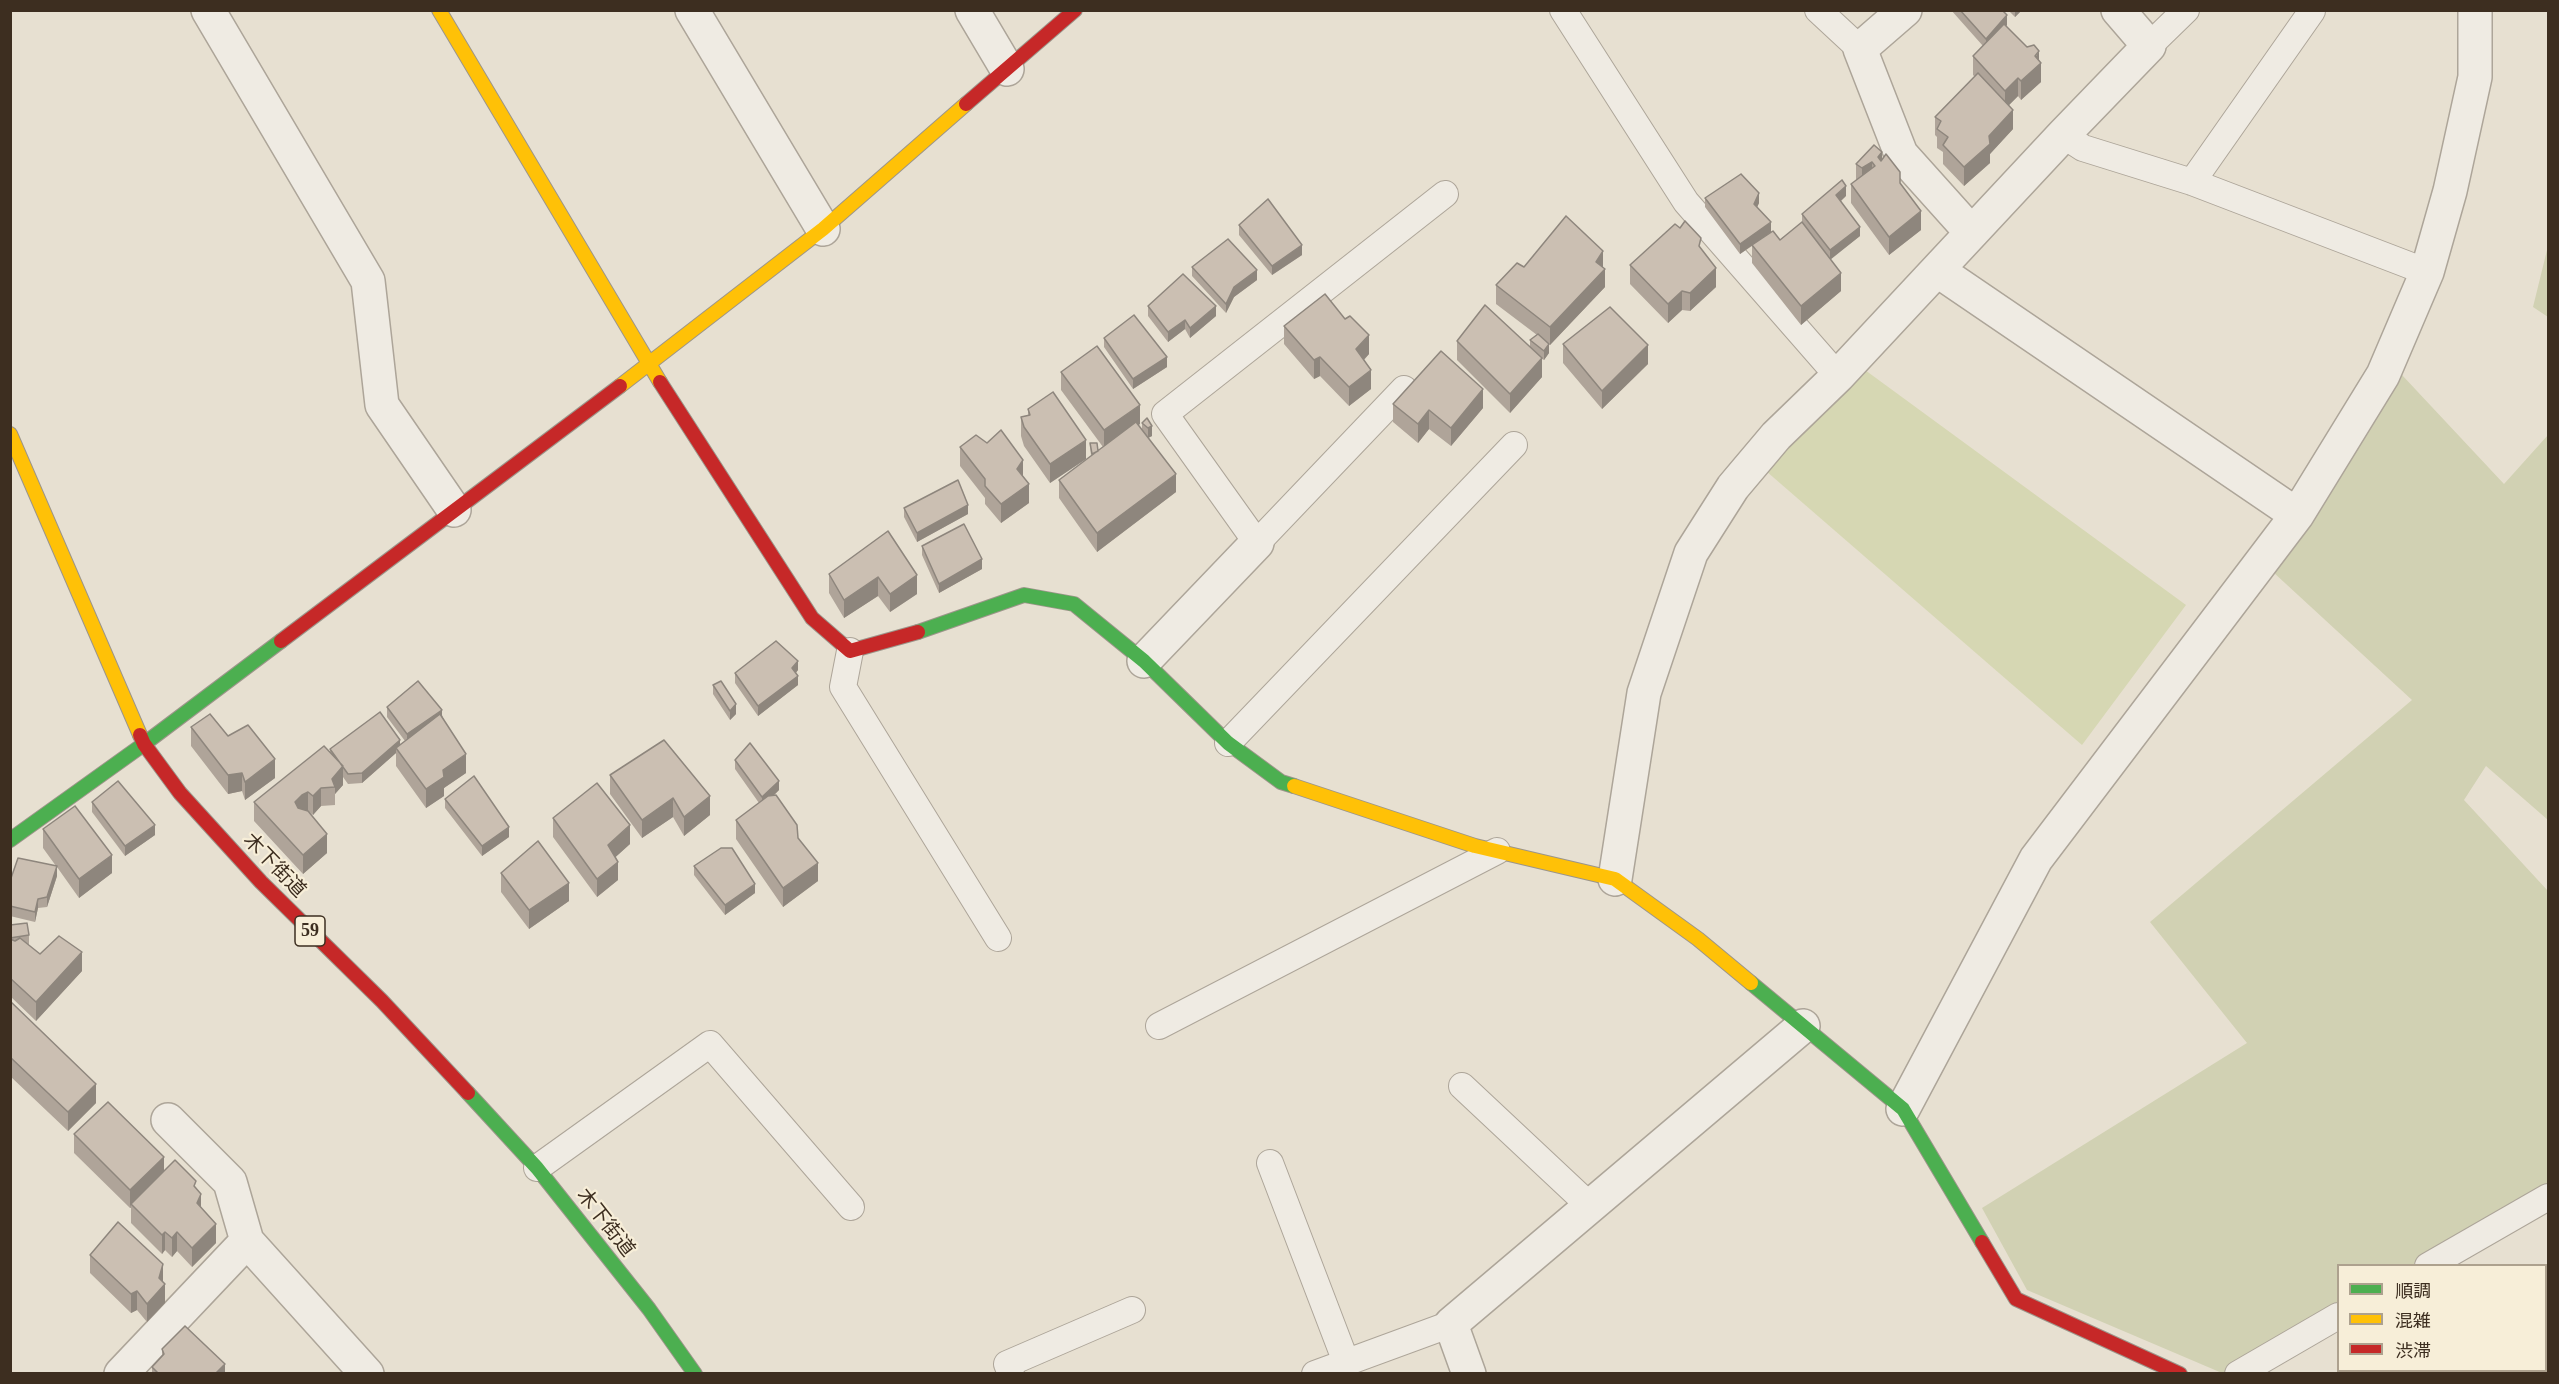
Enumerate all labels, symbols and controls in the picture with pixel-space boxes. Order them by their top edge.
street label: 木下街道 [238,829,310,903]
road number: 59 [295,916,325,946]
street label: 木下街道 [571,1184,639,1262]
legend [2337,1264,2547,1372]
text: 順調 [2395,1281,2431,1301]
text: 混雑 [2395,1311,2431,1331]
text: 渋滞 [2395,1341,2431,1361]

